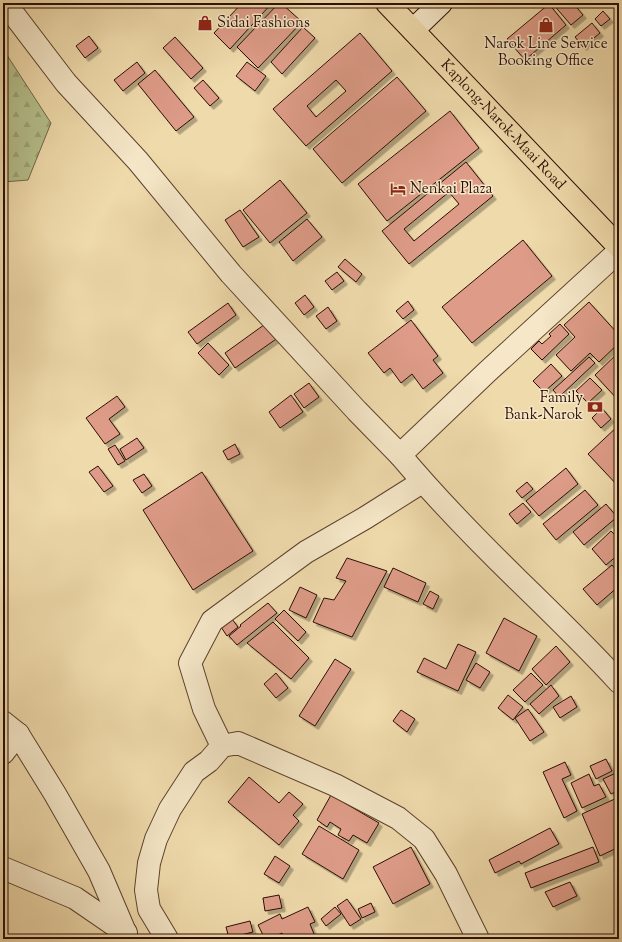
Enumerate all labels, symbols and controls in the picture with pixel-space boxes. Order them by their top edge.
place label: Sidai Fashions [217,13,310,34]
shop icon: Sidai Fashions [196,14,214,32]
shop icon: Narok Line Service Booking Office [537,16,555,34]
place label: Narok Line Service Booking Office [484,34,608,72]
street label: Kaplong-Narok-Maai Road [436,55,570,195]
place label: Nenkai Plaza [410,179,492,200]
hotel icon: Nenkai Plaza [389,180,407,198]
place label: Family Bank-Narok [504,388,584,426]
bank icon: Family Bank-Narok [586,398,604,416]

